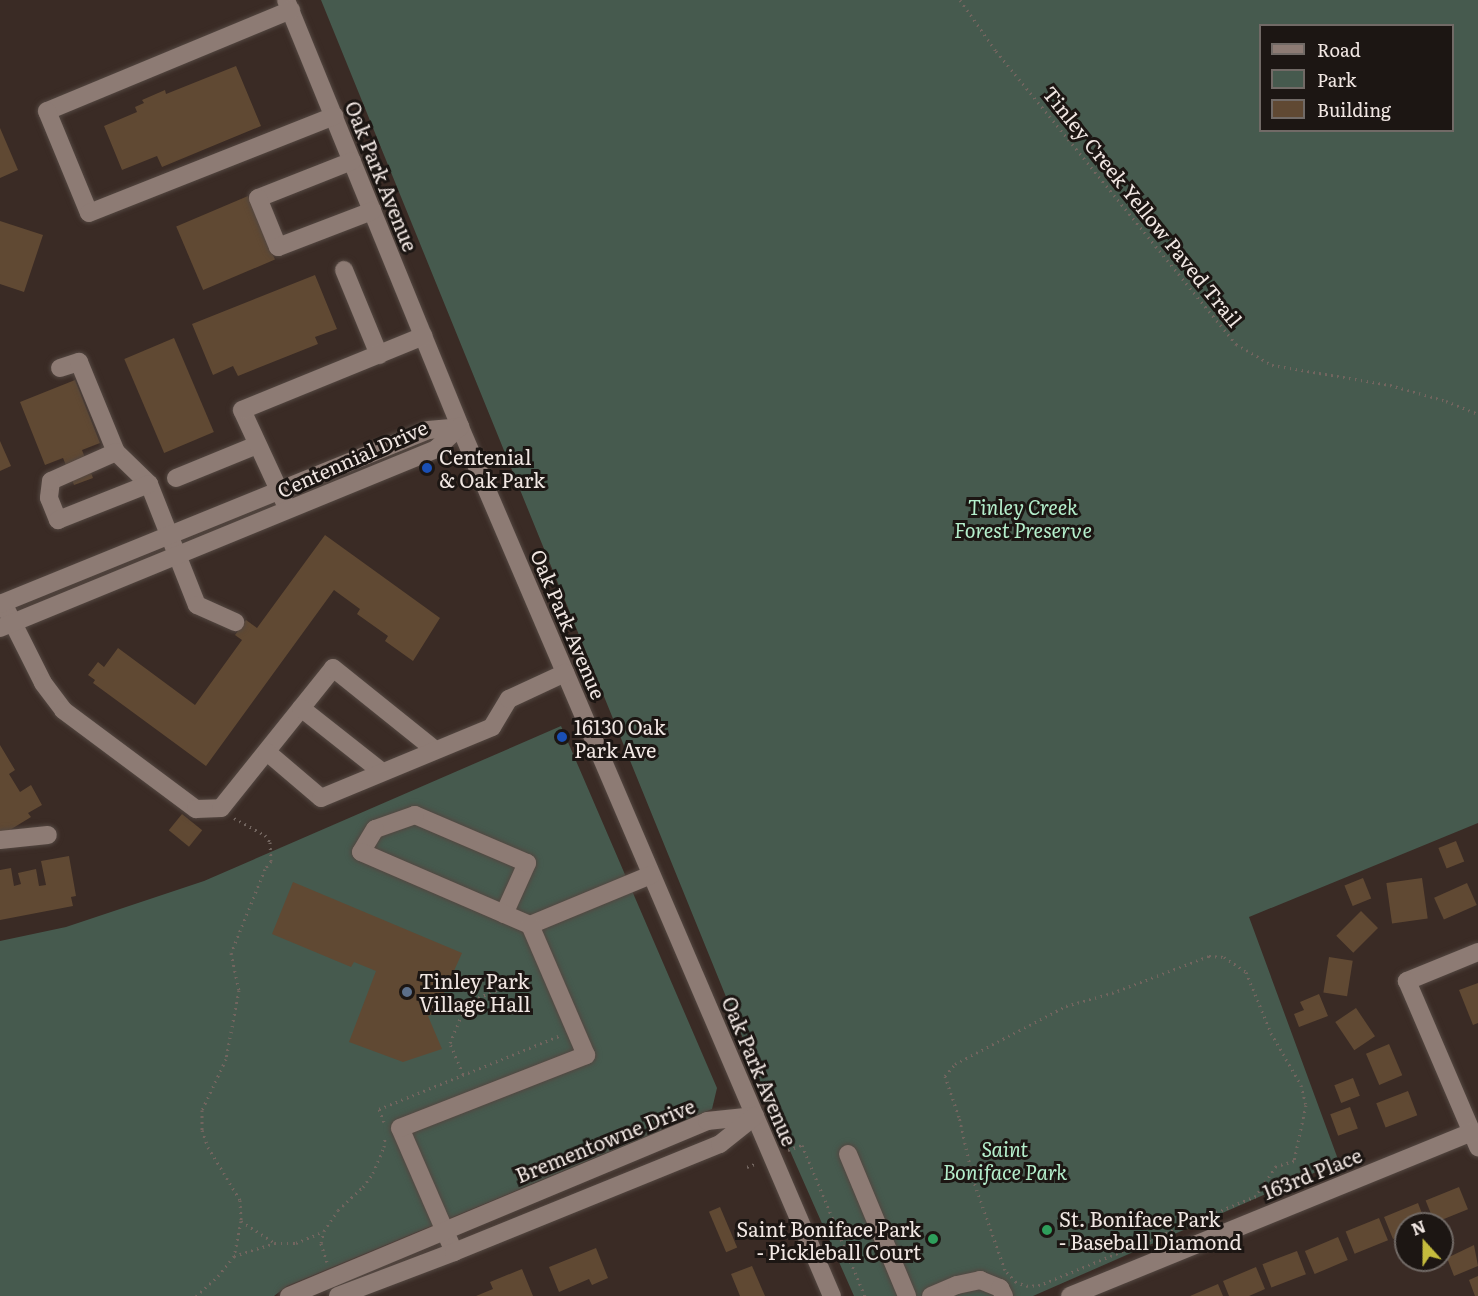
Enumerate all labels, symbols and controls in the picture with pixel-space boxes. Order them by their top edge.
legend [1259,24,1454,132]
text: Road [1317,36,1361,63]
text: Park [1317,66,1356,93]
street label: Tinley Creek Yellow Paved Trail [1038,81,1248,331]
text: Building [1317,96,1391,123]
street label: Oak Park Avenue [341,97,423,255]
street label: Centennial Drive [273,414,431,502]
place label: Centenial & Oak Park [439,444,545,491]
marker: Centenial & Oak Park [420,461,434,475]
park label: Tinley Creek Forest Preserve [954,494,1092,541]
street label: Oak Park Avenue [527,546,611,702]
place label: 16130 Oak Park Ave [574,714,666,761]
marker: 16130 Oak Park Ave [555,730,569,744]
place label: Tinley Park Village Hall [419,969,530,1016]
marker: Tinley Park Village Hall [400,985,414,999]
street label: Oak Park Avenue [718,993,802,1149]
street label: Brementowne Drive [512,1093,698,1187]
park label: Saint Boniface Park [943,1137,1067,1184]
street label: 163rd Place [1259,1142,1365,1204]
place label: St. Boniface Park - Baseball Diamond [1059,1206,1242,1253]
north arrow [1394,1212,1454,1272]
text: N [1408,1213,1429,1241]
place label: Saint Boniface Park - Pickleball Court [736,1216,921,1263]
marker: St. Boniface Park - Baseball Diamond [1040,1223,1054,1237]
marker: Saint Boniface Park - Pickleball Court [926,1232,940,1246]

